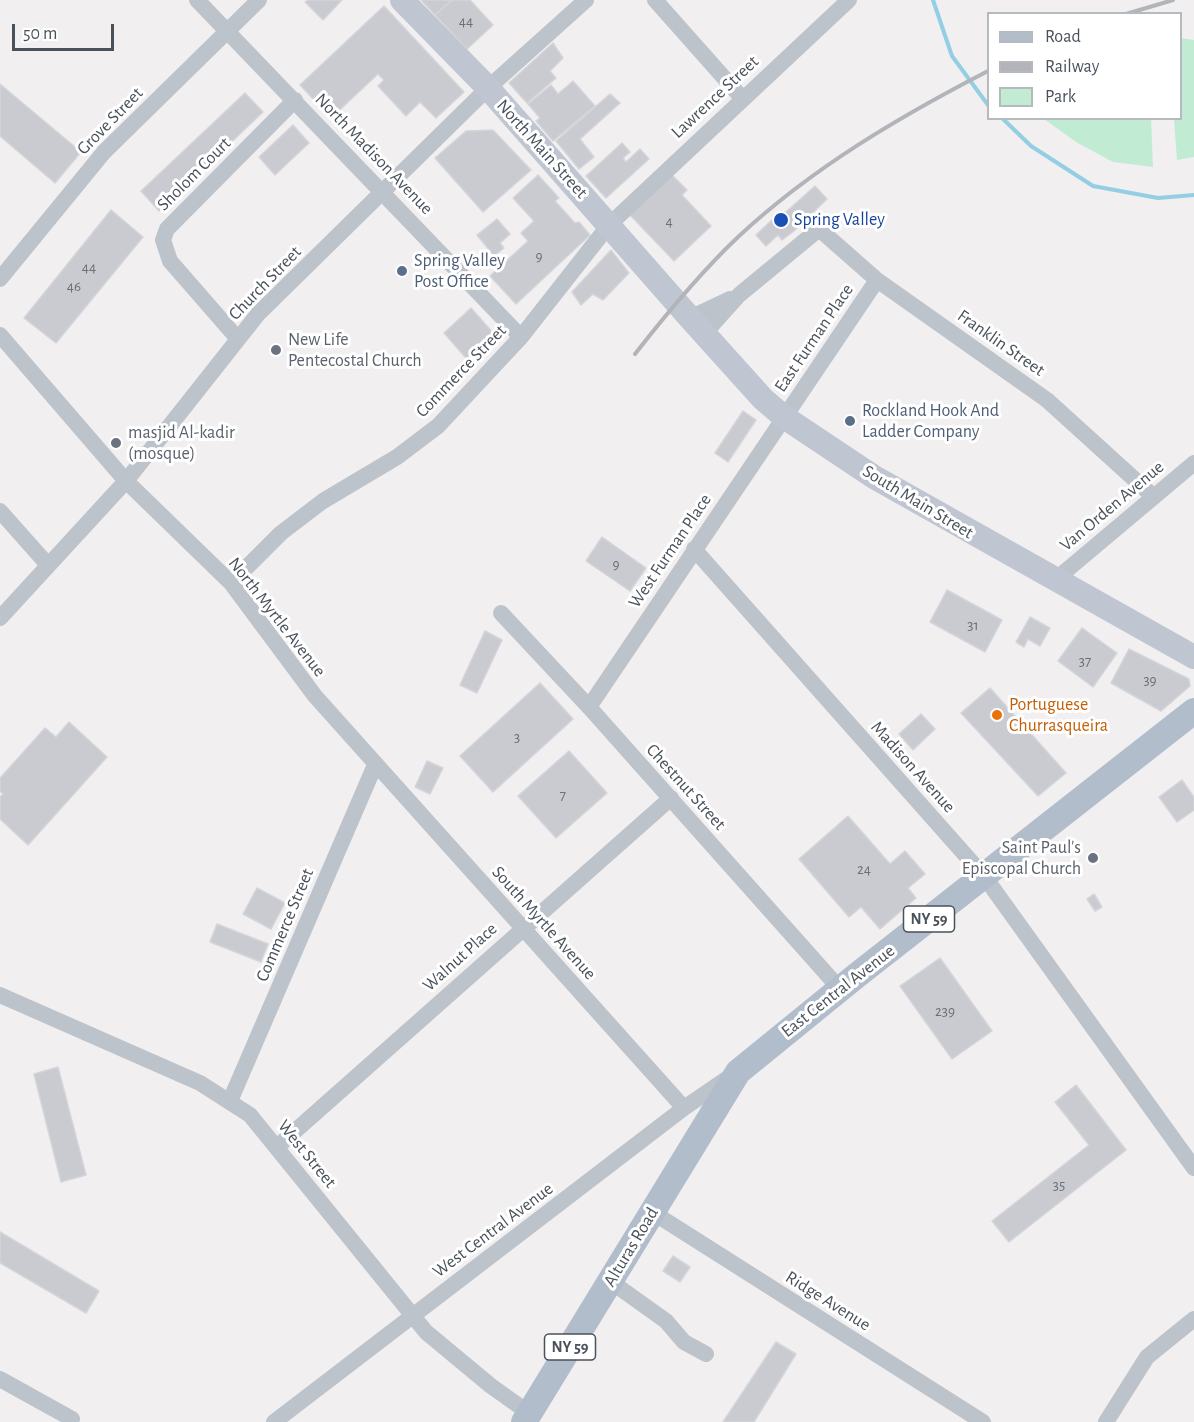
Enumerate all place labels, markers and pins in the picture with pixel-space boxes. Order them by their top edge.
place label: Spring Valley [794,209,885,231]
marker: Spring Valley [772,211,790,229]
place label: Spring Valley Post Office [414,250,505,292]
marker: Spring Valley Post Office [395,264,409,278]
place label: New Life Pentecostal Church [288,329,422,372]
marker: New Life Pentecostal Church [269,343,283,357]
place label: Rockland Hook And Ladder Company [862,400,999,442]
marker: Rockland Hook And Ladder Company [843,414,857,428]
place label: masjid Al-kadir (mosque) [128,422,235,464]
marker: masjid Al-kadir (mosque) [109,436,123,450]
place label: Portuguese Churrasqueira [1009,694,1108,736]
marker: Portuguese Churrasqueira [990,708,1004,722]
place label: Saint Paul's Episcopal Church [962,837,1081,880]
marker: Saint Paul's Episcopal Church [1086,851,1100,865]

